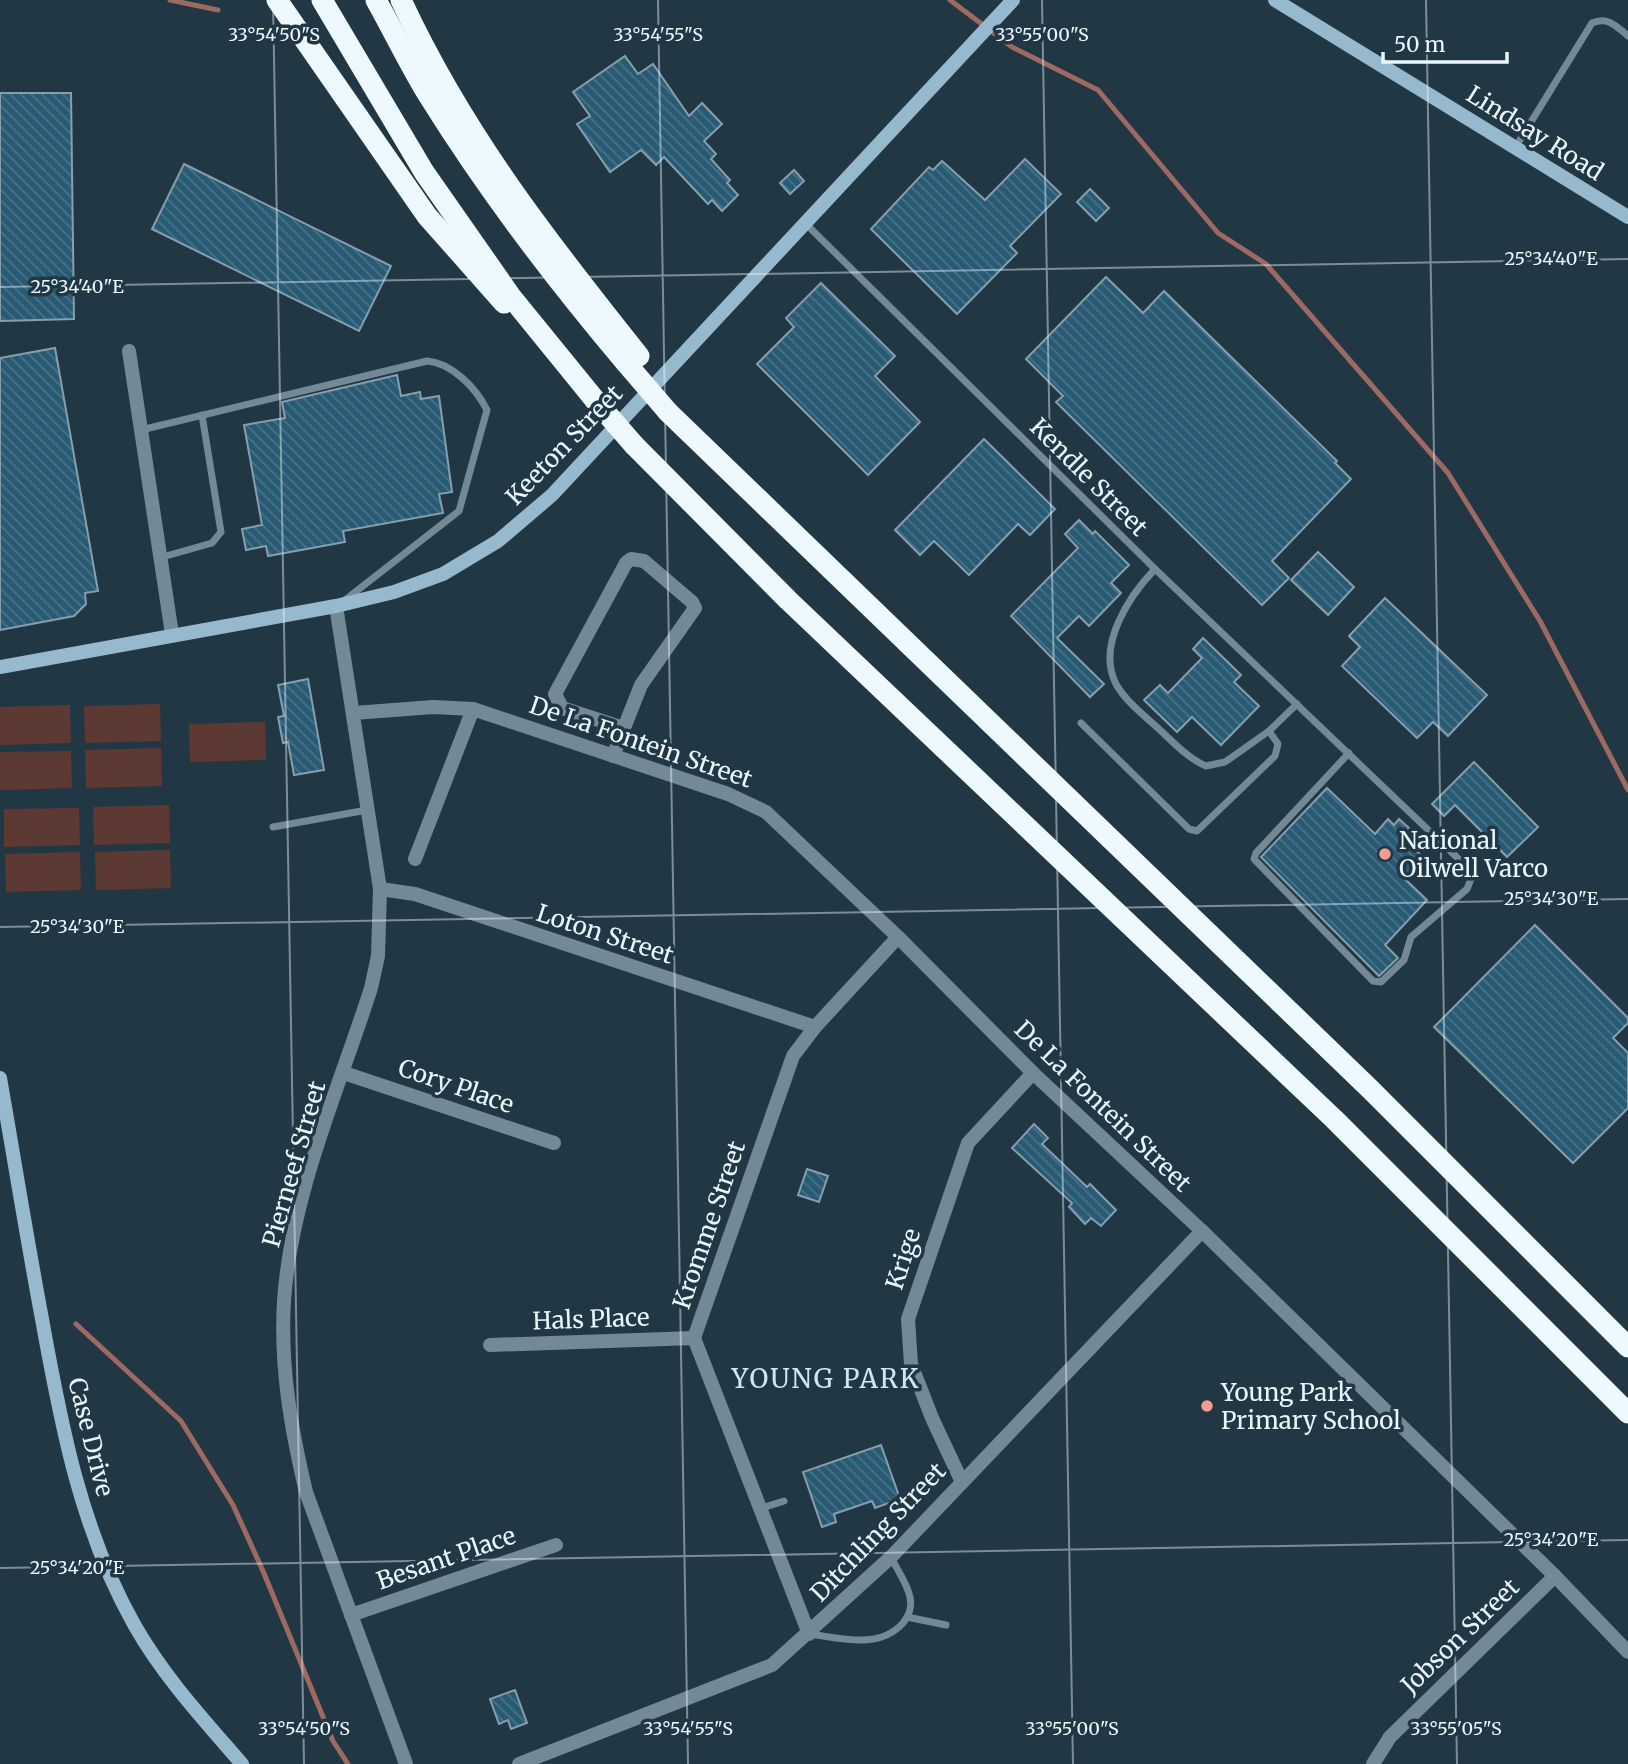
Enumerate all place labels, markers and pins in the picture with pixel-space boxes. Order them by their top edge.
place label: National Oilwell Varco [1399,825,1548,884]
marker: National Oilwell Varco [1377,846,1393,862]
place label: Young Park Primary School [1220,1377,1401,1436]
marker: Young Park Primary School [1199,1398,1215,1414]

